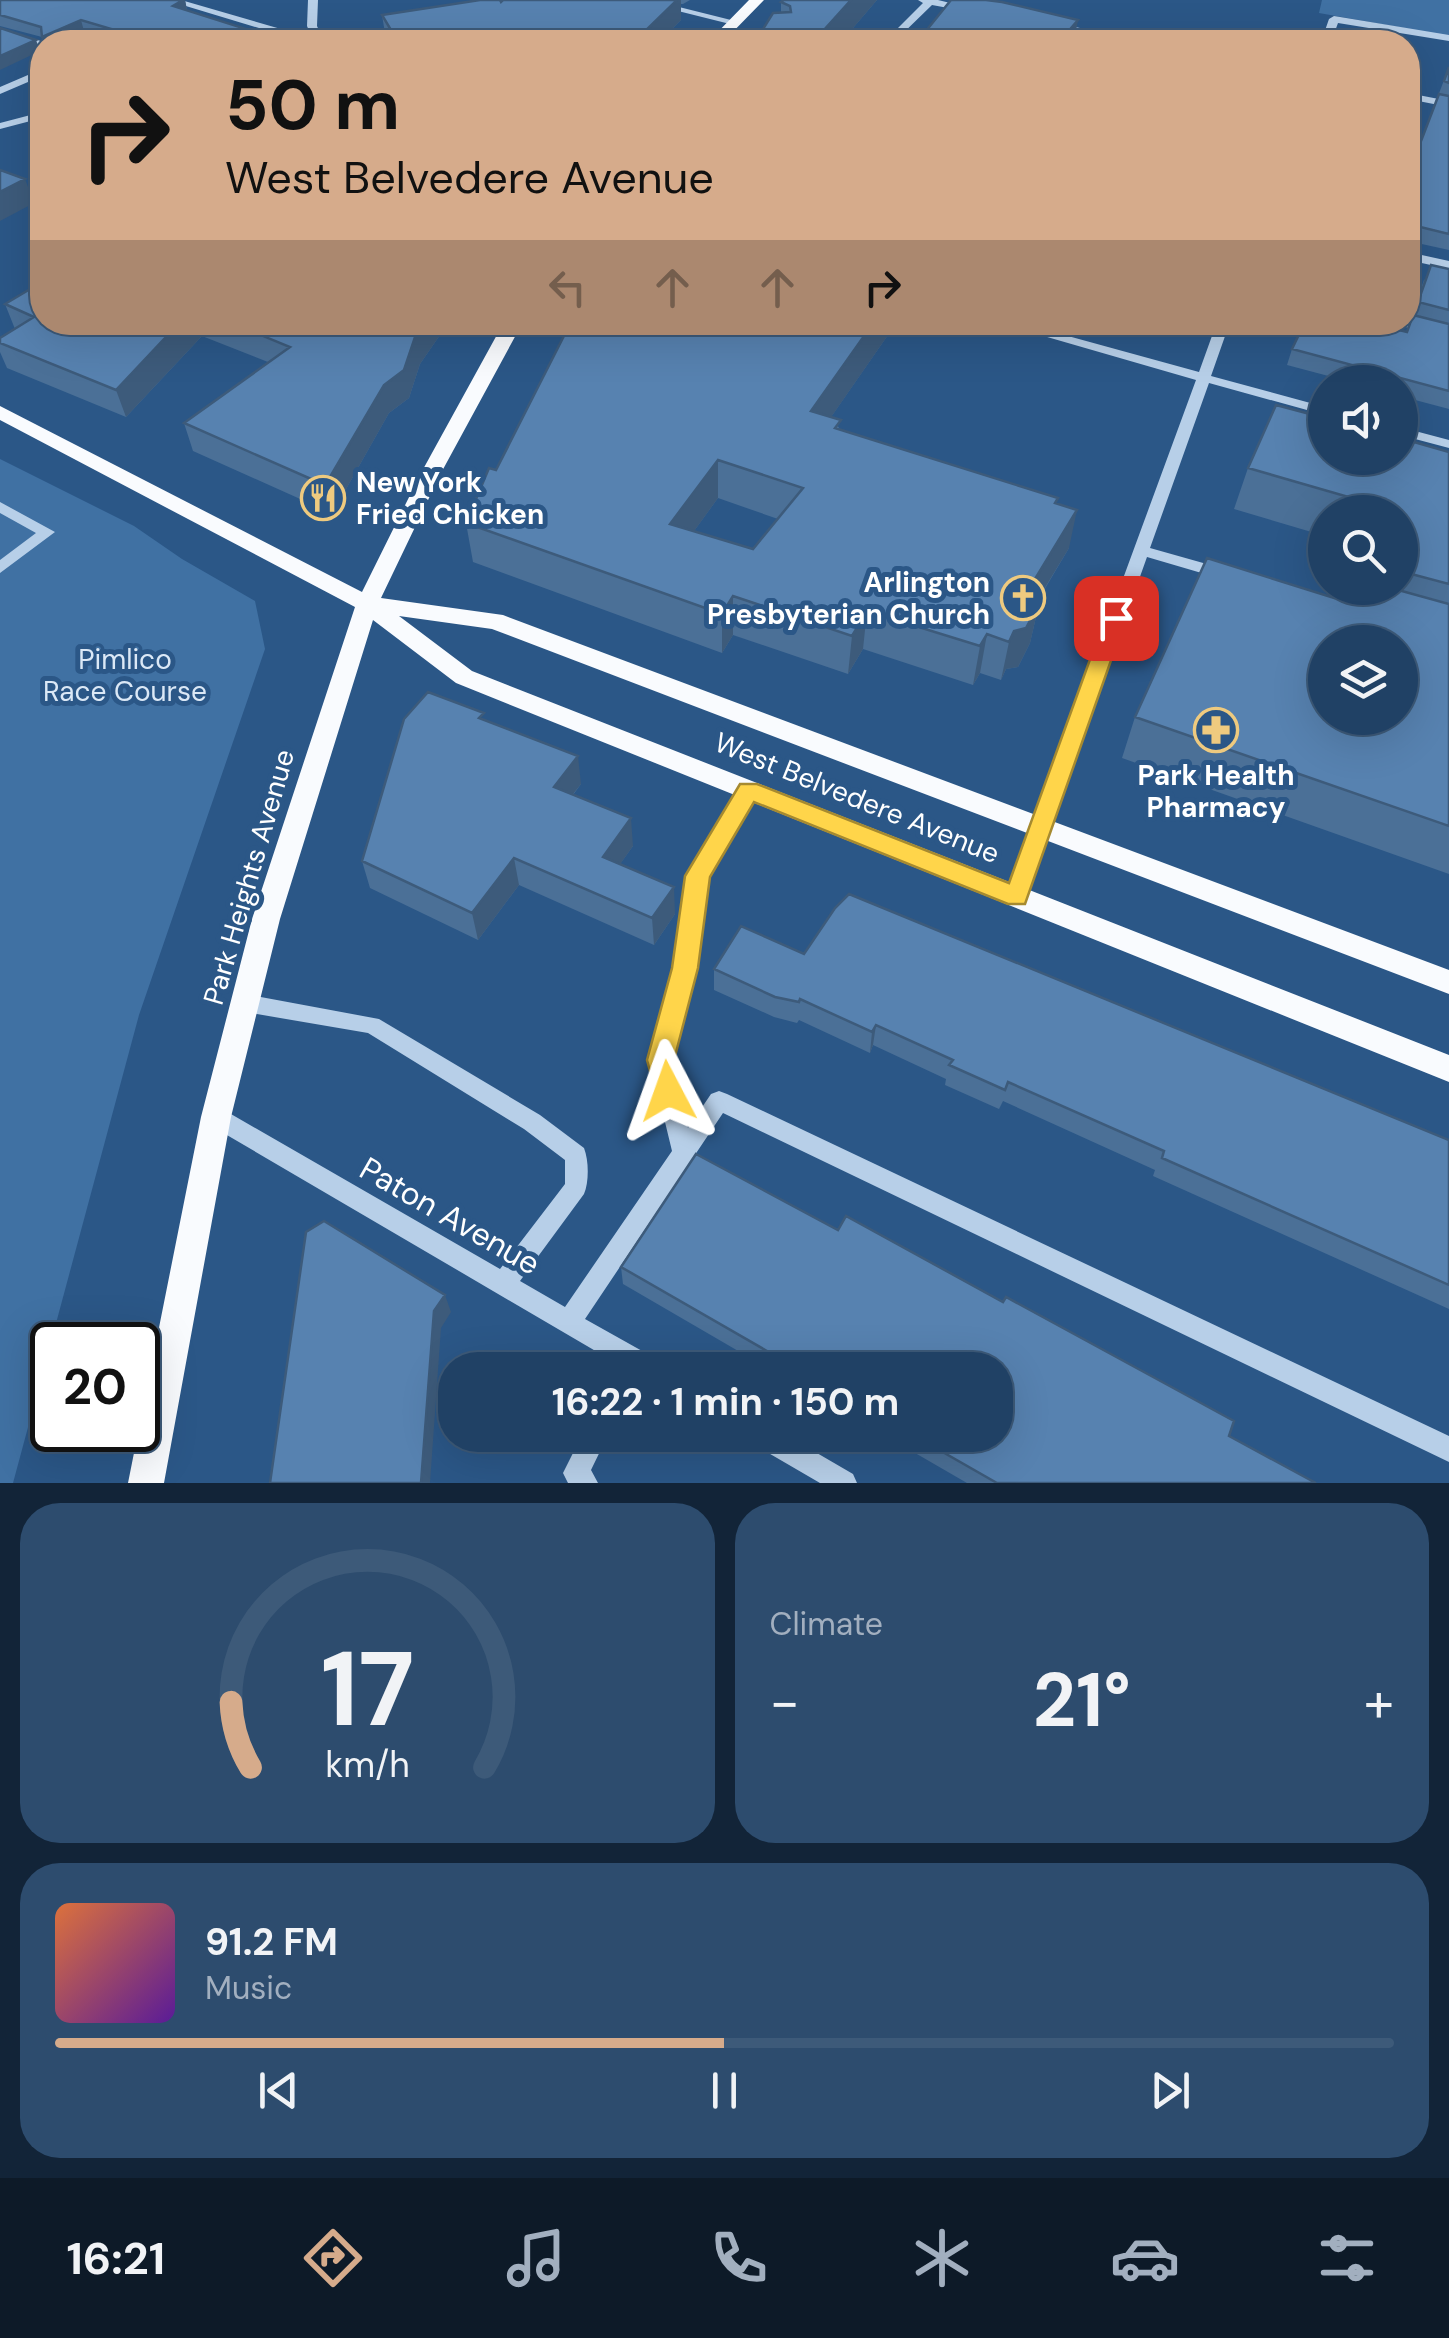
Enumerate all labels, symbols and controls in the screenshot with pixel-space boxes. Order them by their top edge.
text: 50 m [225,60,400,151]
icon: right [60,70,190,200]
text: West Belvedere Avenue [225,148,714,207]
icon: left [540,260,595,315]
icon: ahead [645,260,700,315]
icon: ahead [750,260,805,315]
icon: right [855,260,910,315]
map controls [1308,365,1418,735]
button: sound [1308,365,1418,475]
place label: New York Fried Chicken [356,464,544,533]
restaurant icon: New York Fried Chicken [300,475,346,521]
button: search [1308,495,1418,605]
place label: Arlington Presbyterian Church [707,564,990,633]
church icon: Arlington Presbyterian Church [1000,575,1046,621]
pin [1074,576,1159,661]
icon: arrive [1089,591,1144,646]
button: layers [1308,625,1418,735]
park label: Pimlico Race Course [43,641,207,710]
pharmacy icon: Park Health Pharmacy [1193,707,1239,753]
street label: West Belvedere Avenue [709,724,1005,872]
street label: Park Heights Avenue [195,745,303,1009]
place label: Park Health Pharmacy [1137,757,1295,826]
position arrow [616,1039,720,1143]
street label: Paton Avenue [352,1147,548,1285]
speed limit sign: 20 [30,1322,160,1452]
text: 16:22 · 1 min · 150 m [552,1377,899,1427]
text: Climate [770,1603,883,1645]
text: 17 [320,1622,414,1757]
text: 21° [1033,1652,1131,1749]
text: − [770,1666,800,1738]
text: + [1364,1666,1394,1738]
text: km/h [325,1742,409,1788]
text: 91.2 FM [205,1917,338,1967]
text: Music [205,1967,292,2009]
icon: previous [251,2063,306,2118]
icon: pause [697,2063,752,2118]
icon: next [1143,2063,1198,2118]
icon: directions [298,2223,368,2293]
icon: music [501,2223,571,2293]
icon: phone [704,2223,774,2293]
icon: climate [907,2223,977,2293]
icon: car [1110,2223,1180,2293]
icon: filters [1312,2223,1382,2293]
text: 16:21 [66,2229,165,2288]

